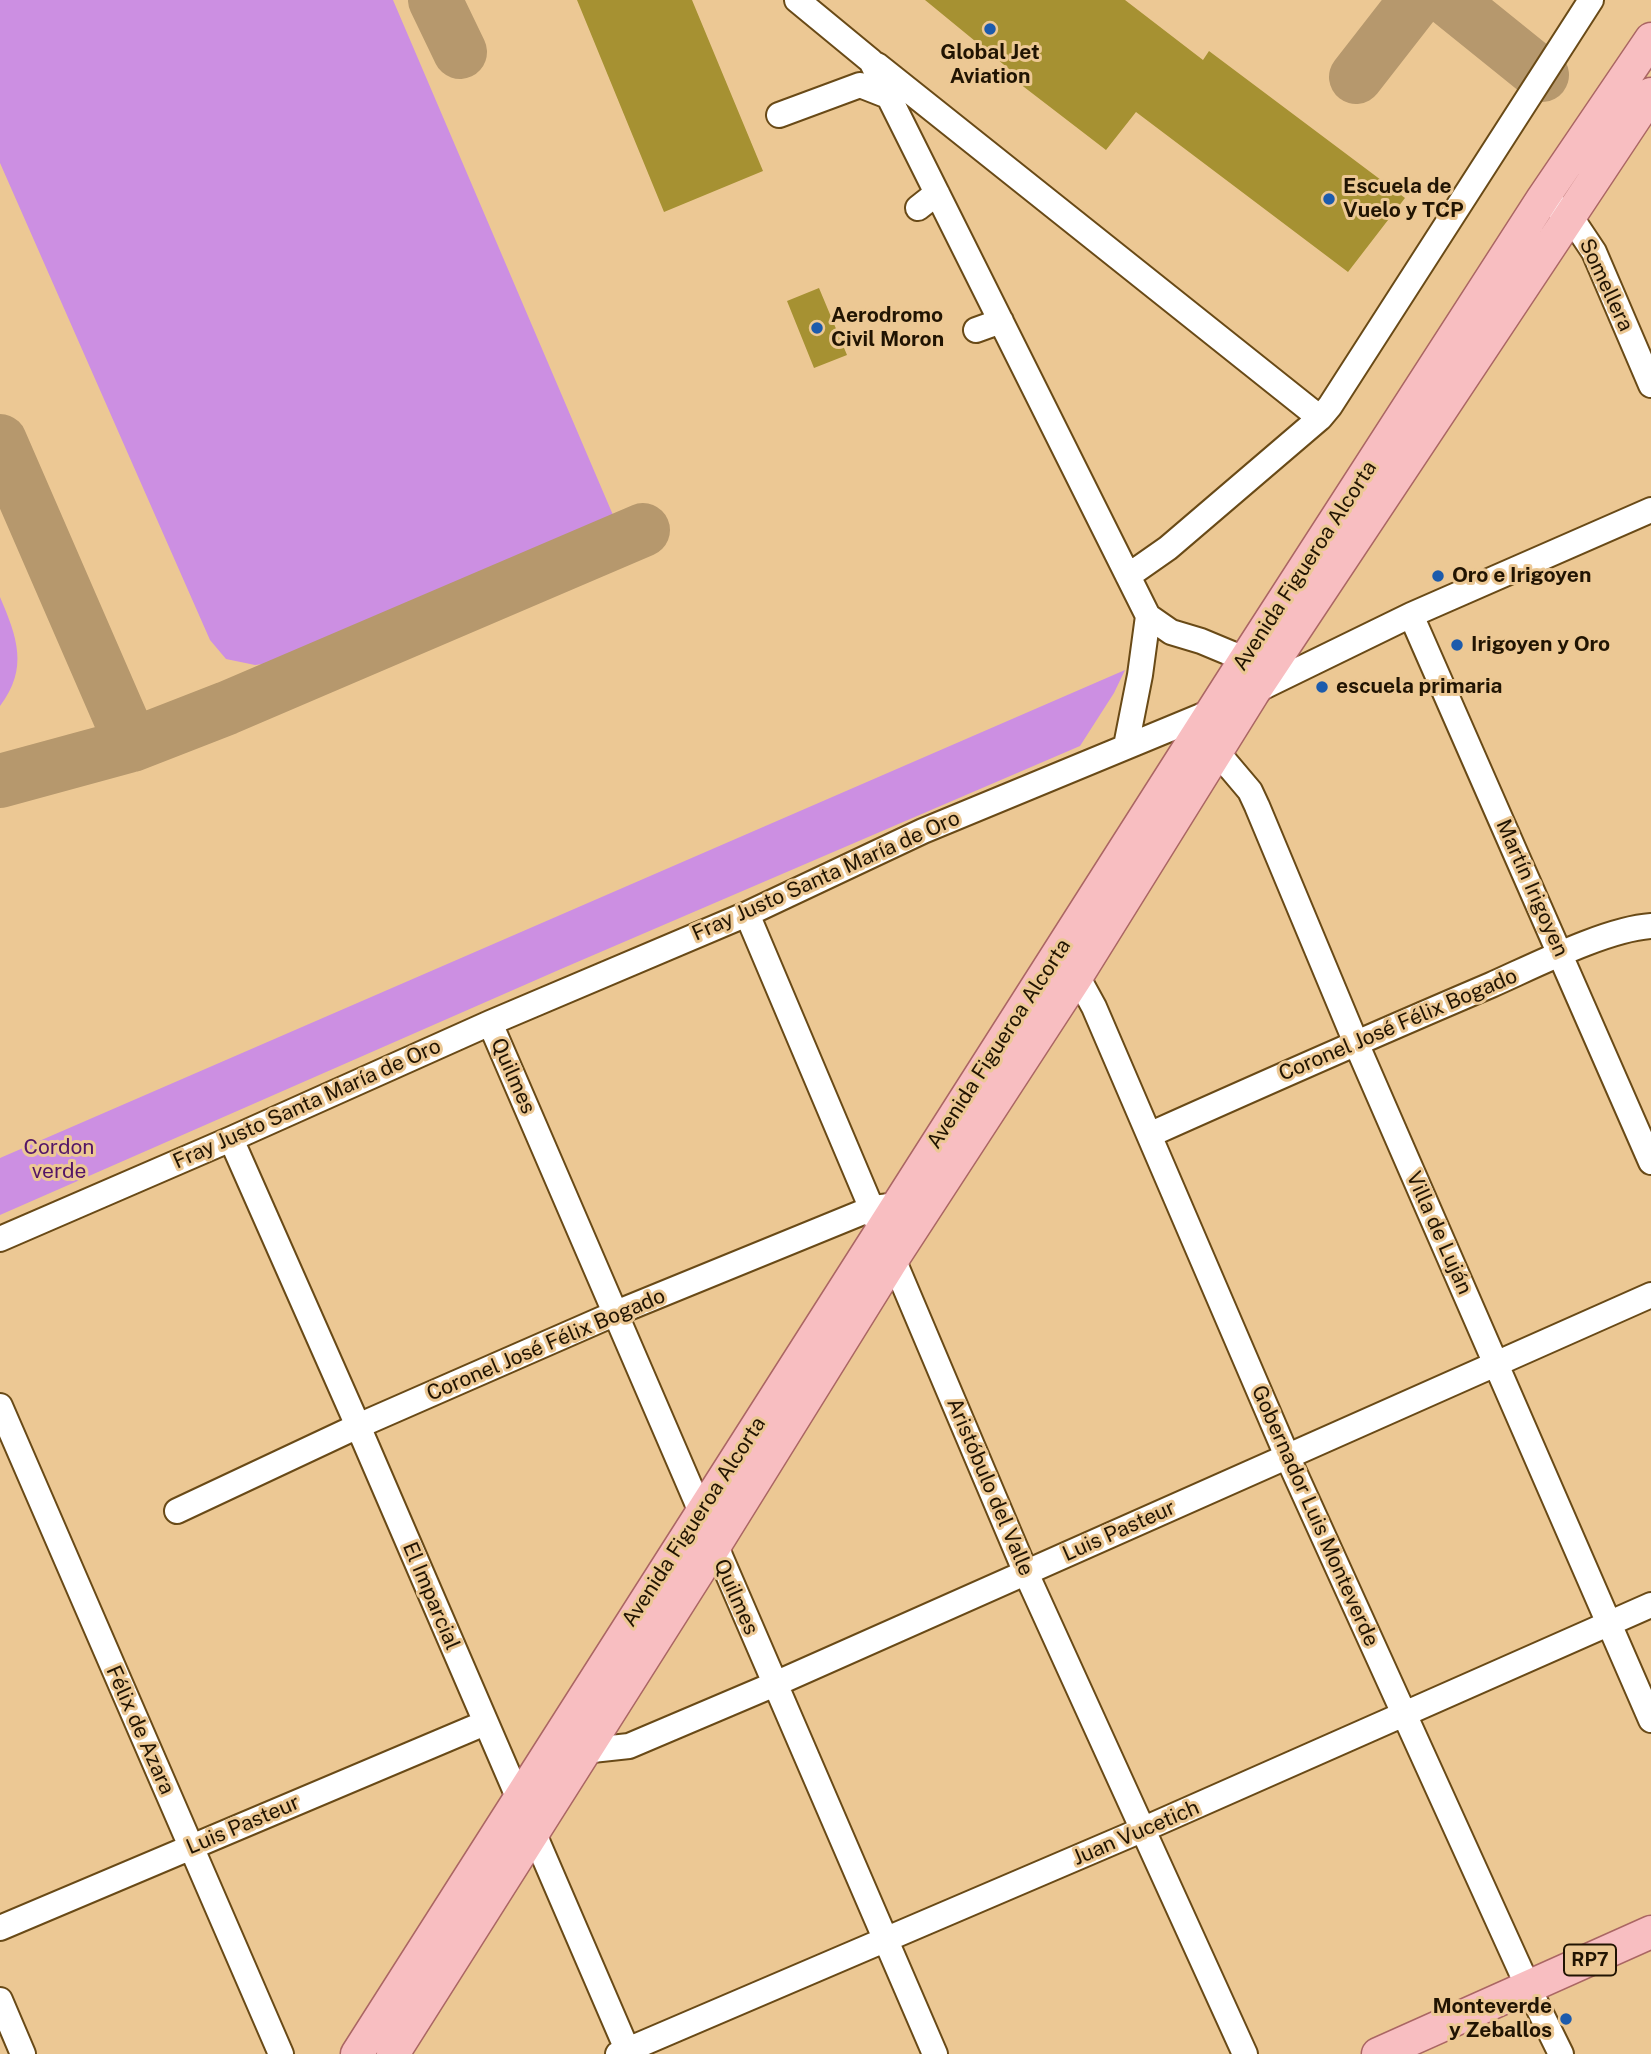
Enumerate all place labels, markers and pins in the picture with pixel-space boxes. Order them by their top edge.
marker: Global Jet Aviation [982,21,998,37]
place label: Global Jet Aviation [940,40,1040,90]
place label: Escuela de Vuelo y TCP [1343,174,1464,224]
marker: Escuela de Vuelo y TCP [1321,191,1337,207]
place label: Aerodromo Civil Moron [831,303,944,353]
marker: Aerodromo Civil Moron [809,320,825,336]
place label: Oro e Irigoyen [1452,563,1591,589]
marker: Oro e Irigoyen [1430,568,1446,584]
place label: Irigoyen y Oro [1471,632,1610,658]
marker: Irigoyen y Oro [1449,637,1465,653]
place label: escuela primaria [1336,674,1502,700]
marker: escuela primaria [1314,679,1330,695]
place label: Monteverde y Zeballos [1432,1994,1552,2044]
marker: Monteverde y Zeballos [1558,2011,1574,2027]

